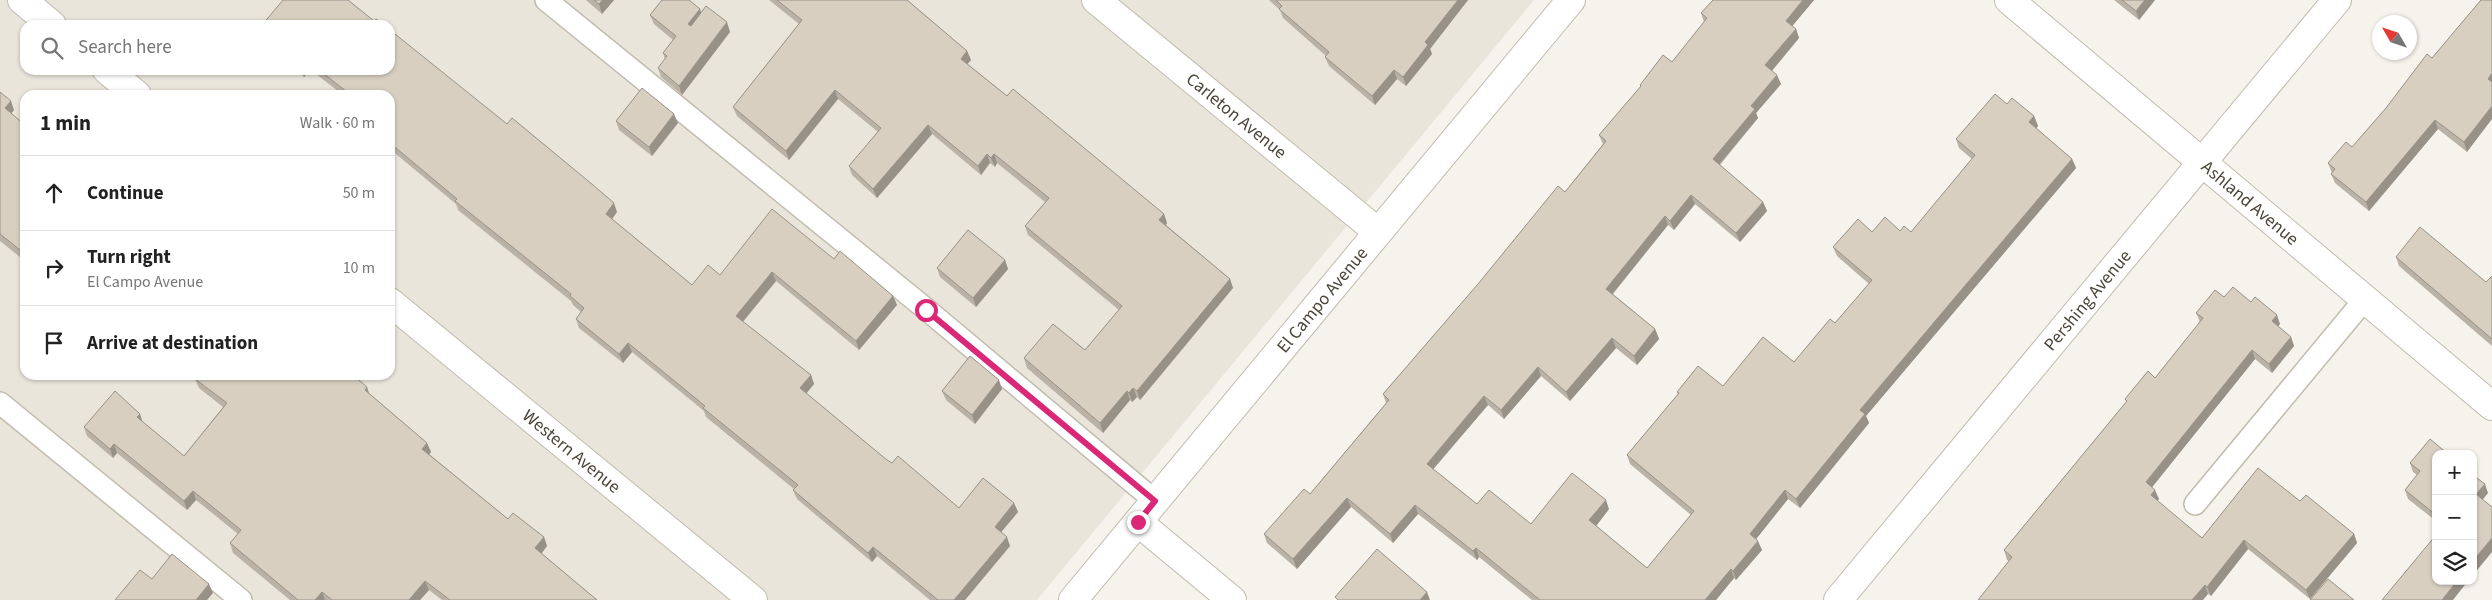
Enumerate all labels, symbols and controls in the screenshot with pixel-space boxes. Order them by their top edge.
north arrow [2372,15,2417,60]
search box [20,20,395,75]
icon: search [38,34,66,62]
text: Search here [78,34,172,61]
street label: Carleton Avenue [1181,67,1292,165]
text: 1 min [40,108,91,138]
text: Walk · 60 m [300,112,375,134]
street label: Ashland Avenue [2196,155,2304,251]
icon: ahead [40,179,68,207]
text: Continue [87,180,164,207]
text: 50 m [343,182,375,204]
street label: El Campo Avenue [1271,242,1374,359]
text: Turn right [87,244,171,271]
street label: Pershing Avenue [2038,244,2137,356]
icon: right [40,254,68,282]
text: 10 m [343,257,375,279]
text: El Campo Avenue [87,271,203,293]
route start [915,299,938,322]
icon: arrive [40,329,68,357]
text: Arrive at destination [87,330,258,357]
street label: Western Avenue [517,404,626,499]
map controls [2432,450,2477,585]
button: + [2432,450,2477,495]
button: − [2432,495,2477,540]
route end [1127,511,1150,534]
button: layers [2432,540,2477,585]

